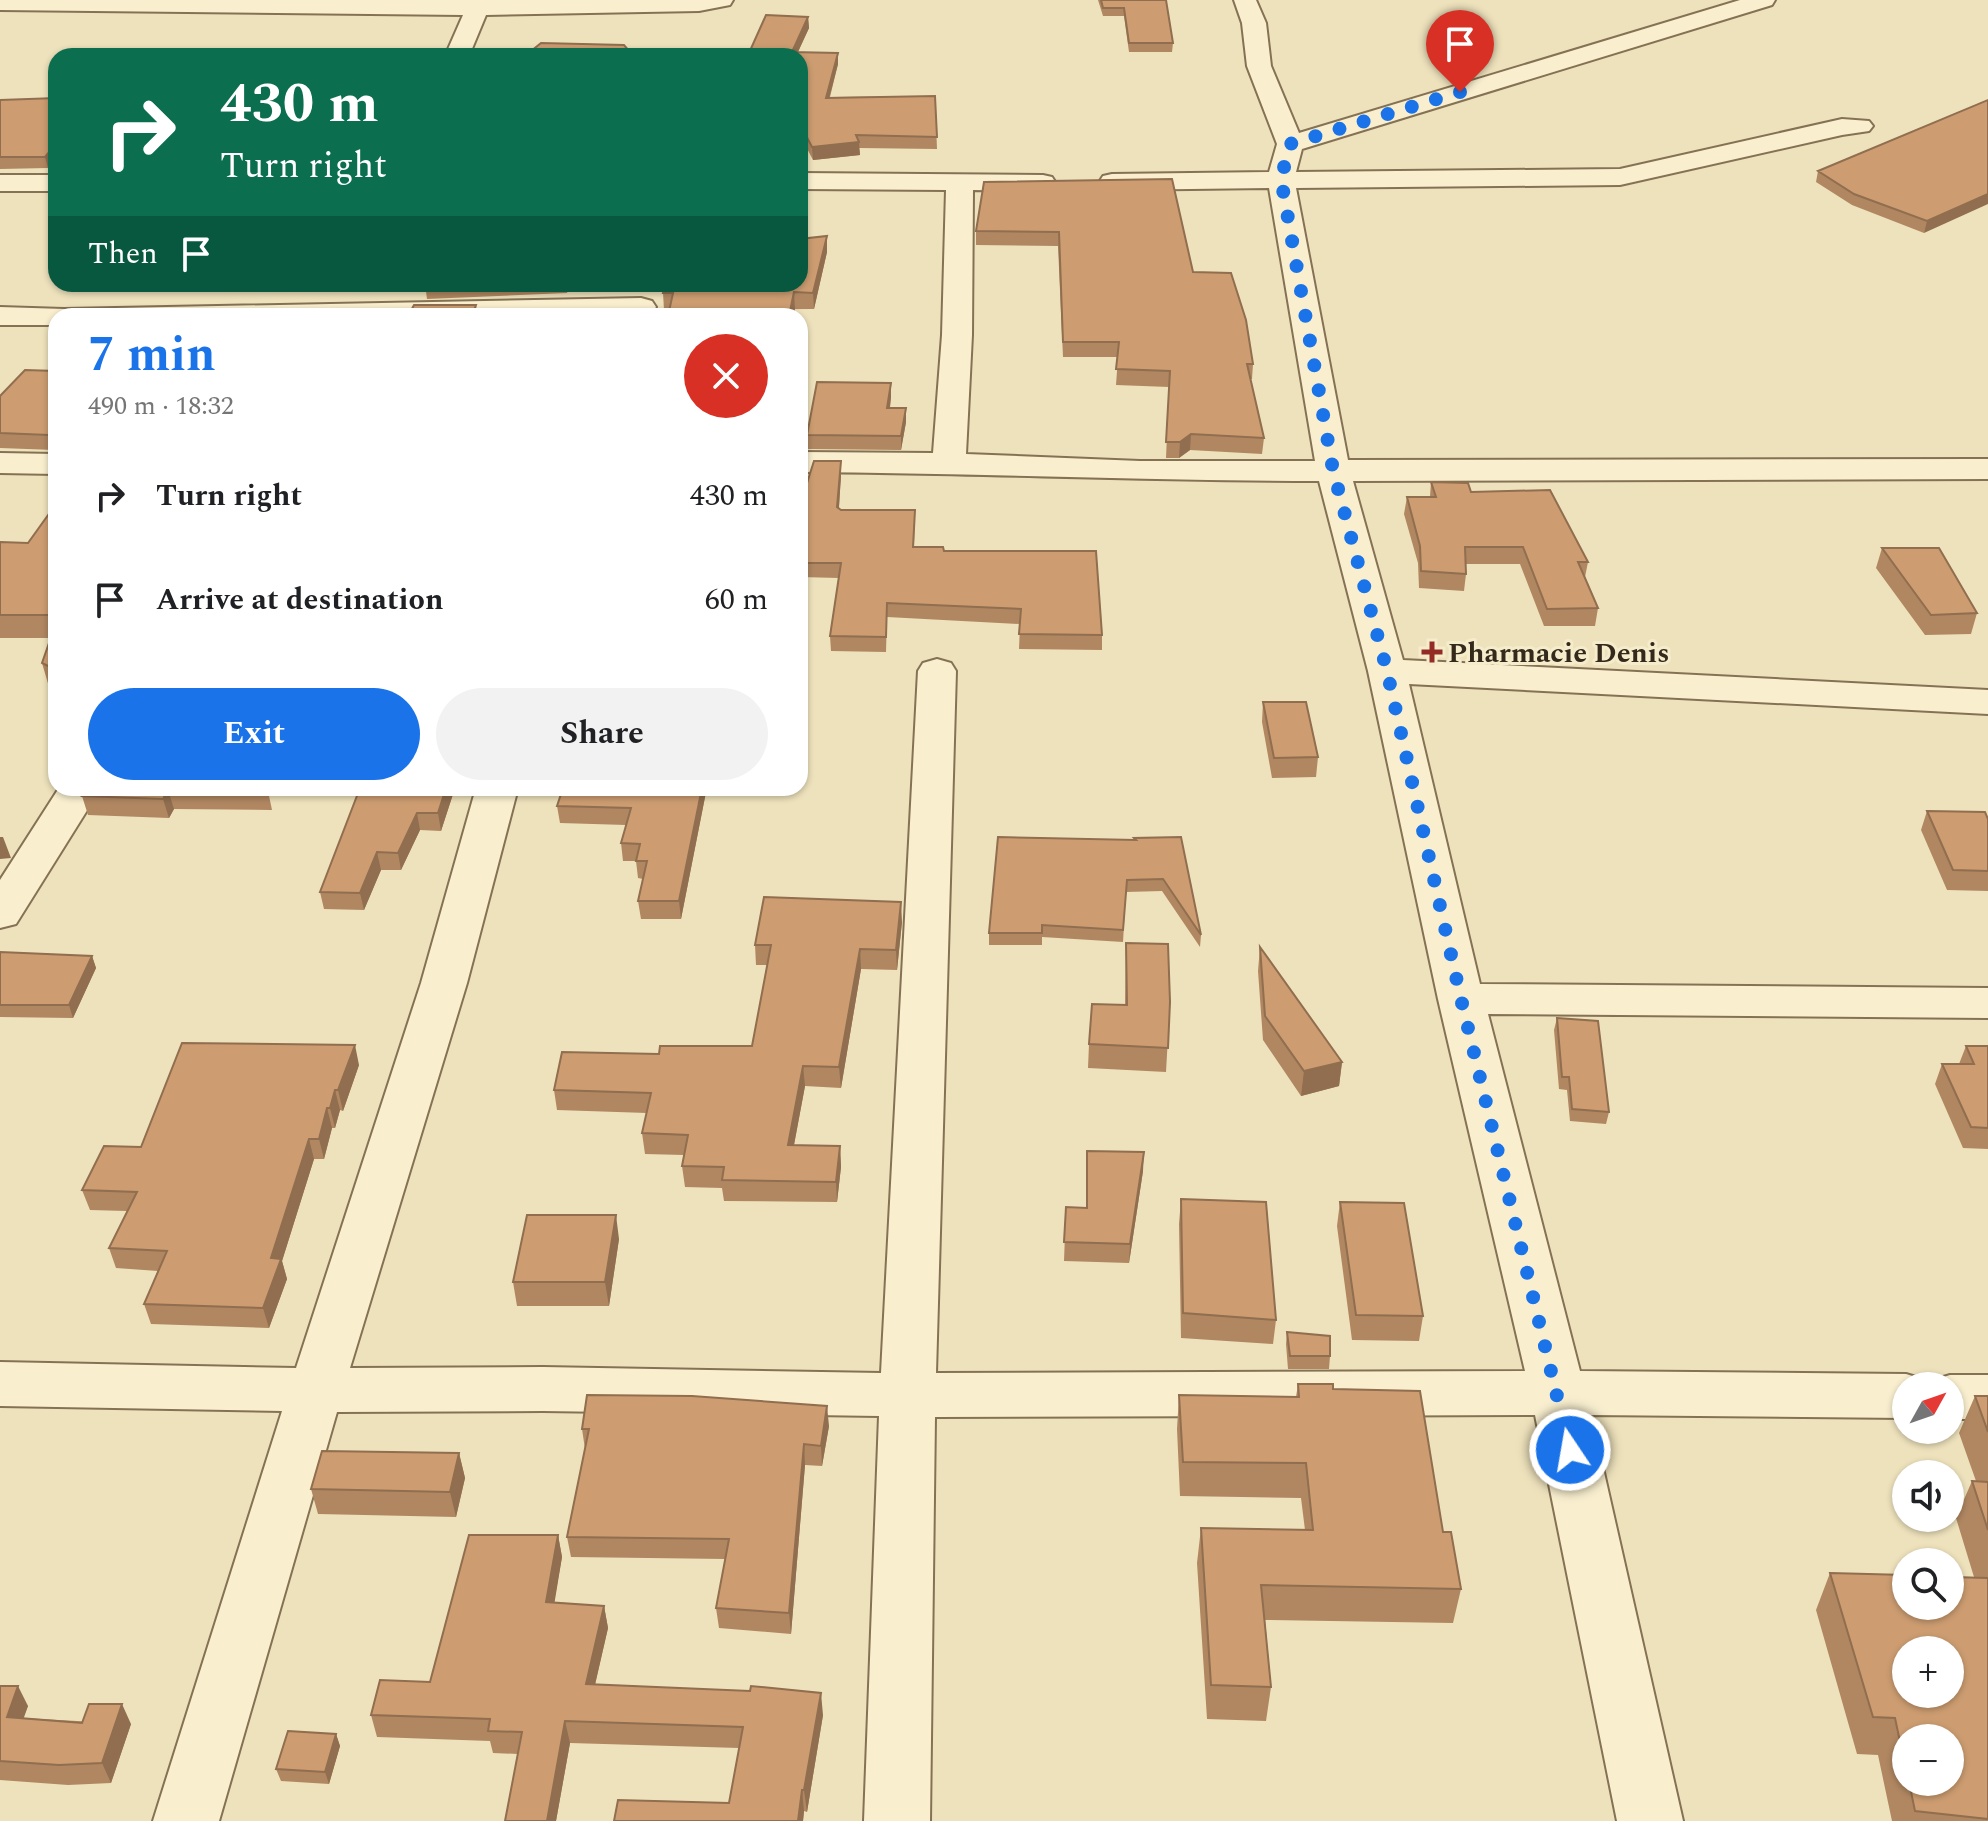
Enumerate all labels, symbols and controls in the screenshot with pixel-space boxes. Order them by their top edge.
pin [1426,10,1494,92]
icon: arrive [1438,22,1482,66]
text: 430 m [220,62,379,147]
icon: right [88,80,192,184]
text: Turn right [220,139,387,194]
text: Then [88,231,158,277]
icon: arrive [174,232,218,276]
text: 7 min [88,319,216,392]
button: close [684,334,768,418]
text: 490 m · 18:32 [88,386,234,426]
text: Turn right [156,473,302,519]
text: 430 m [690,473,768,519]
icon: right [88,474,132,518]
text: Arrive at destination [156,577,443,623]
text: 60 m [705,577,768,623]
icon: arrive [88,578,132,622]
place label: Pharmacie Denis [1448,632,1669,675]
marker: Pharmacie Denis [1423,643,1441,661]
button: Exit [88,688,420,780]
button: Share [436,688,768,780]
north arrow [1892,1372,1964,1444]
map controls [1892,1372,1964,1796]
position arrow [1528,1408,1612,1492]
button: sound [1892,1460,1964,1532]
button: search [1892,1548,1964,1620]
button: + [1892,1636,1964,1708]
button: − [1892,1724,1964,1796]

